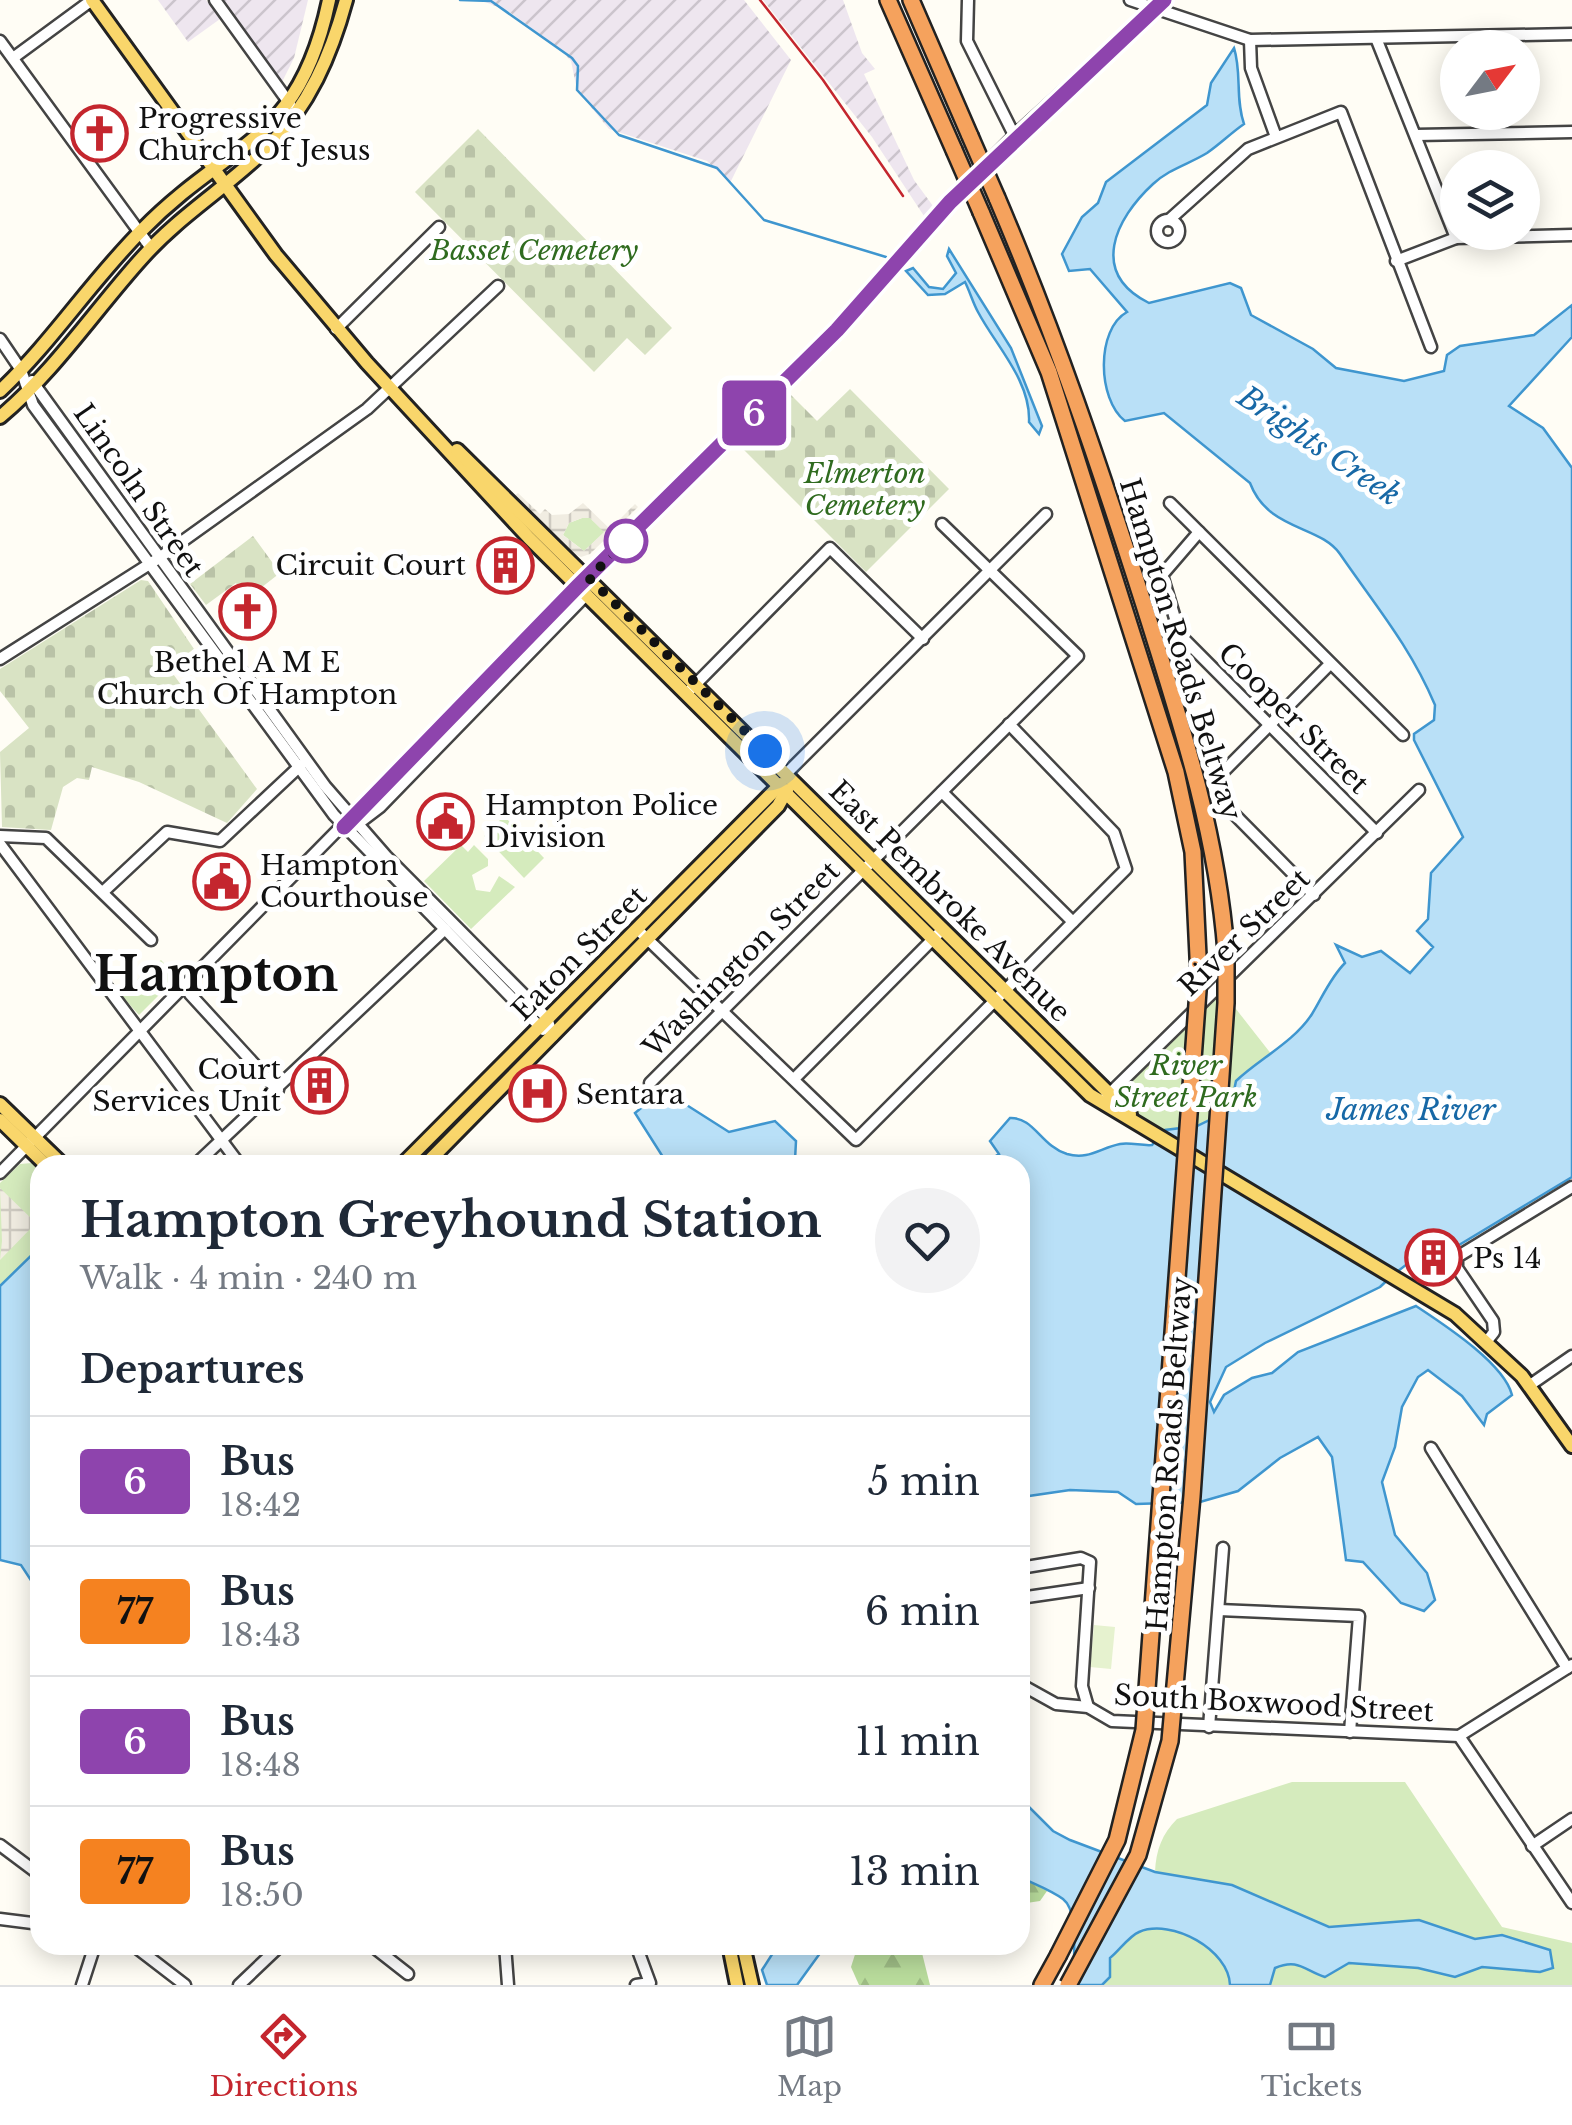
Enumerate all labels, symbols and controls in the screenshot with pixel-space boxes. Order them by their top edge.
north arrow [1440,30,1540,130]
map controls [1440,30,1540,250]
place label: Progressive Church Of Jesus [138,101,370,168]
church icon: Progressive Church Of Jesus [69,104,129,164]
button: layers [1440,150,1540,250]
park label: Basset Cemetery [429,233,639,268]
water label: Brights Creek [1230,377,1407,513]
line badge: 6 [722,380,786,446]
text: 6 [742,392,766,435]
street label: Lincoln Street [66,397,211,584]
park label: Elmerton Cemetery [803,456,926,523]
street label: Hampton Roads Beltway [1112,474,1249,824]
unlabelled marker [605,520,647,562]
building icon: Circuit Court [475,535,535,595]
place label: Circuit Court [276,548,466,583]
church icon: Bethel A M E Church Of Hampton [217,581,277,641]
street label: Cooper Street [1211,636,1377,801]
place label: Bethel A M E Church Of Hampton [97,645,397,712]
your location [740,726,790,776]
street label: East Pembroke Avenue [822,773,1078,1029]
place label: Hampton Police Division [485,788,718,855]
public building icon: Hampton Police Division [416,791,476,851]
place label: Hampton Courthouse [260,848,429,915]
public building icon: Hampton Courthouse [191,851,251,911]
street label: Washington Street [635,853,847,1066]
street label: River Street [1171,861,1318,1004]
street label: Eaton Street [505,878,654,1028]
district label: Hampton [94,944,338,1004]
park label: River Street Park [1115,1048,1258,1115]
place label: Court Services Unit [92,1052,281,1119]
building icon: Court Services Unit [290,1055,350,1115]
hospital icon: Sentara [507,1064,567,1124]
place label: Sentara [576,1077,685,1112]
water label: James River [1325,1091,1497,1128]
button: heart [875,1188,980,1293]
text: Hampton Greyhound Station [80,1190,822,1250]
building icon: Ps 14 [1404,1228,1464,1288]
place label: Ps 14 [1473,1241,1541,1276]
text: Walk · 4 min · 240 m [80,1258,417,1298]
street label: Hampton Roads Beltway [1140,1275,1199,1633]
text: Departures [80,1346,304,1393]
text: Bus [220,1438,295,1485]
text: 5 min [868,1458,980,1505]
text: 6 [123,1460,147,1503]
text: 18:42 [220,1485,301,1525]
text: Bus [220,1568,295,1615]
text: 6 min [865,1588,980,1635]
text: 77 [117,1590,153,1633]
text: 18:43 [220,1615,301,1655]
street label: South Boxwood Street [1113,1678,1435,1729]
text: Bus [220,1698,295,1745]
text: 11 min [855,1718,980,1765]
text: 6 [123,1720,147,1763]
text: 18:48 [220,1745,301,1785]
text: Bus [220,1828,295,1875]
text: 13 min [849,1848,980,1895]
text: 77 [117,1850,153,1893]
text: 18:50 [220,1875,304,1915]
tab: Directions [209,2009,358,2104]
tab: Map [777,2009,842,2104]
tab: Tickets [1261,2009,1363,2104]

